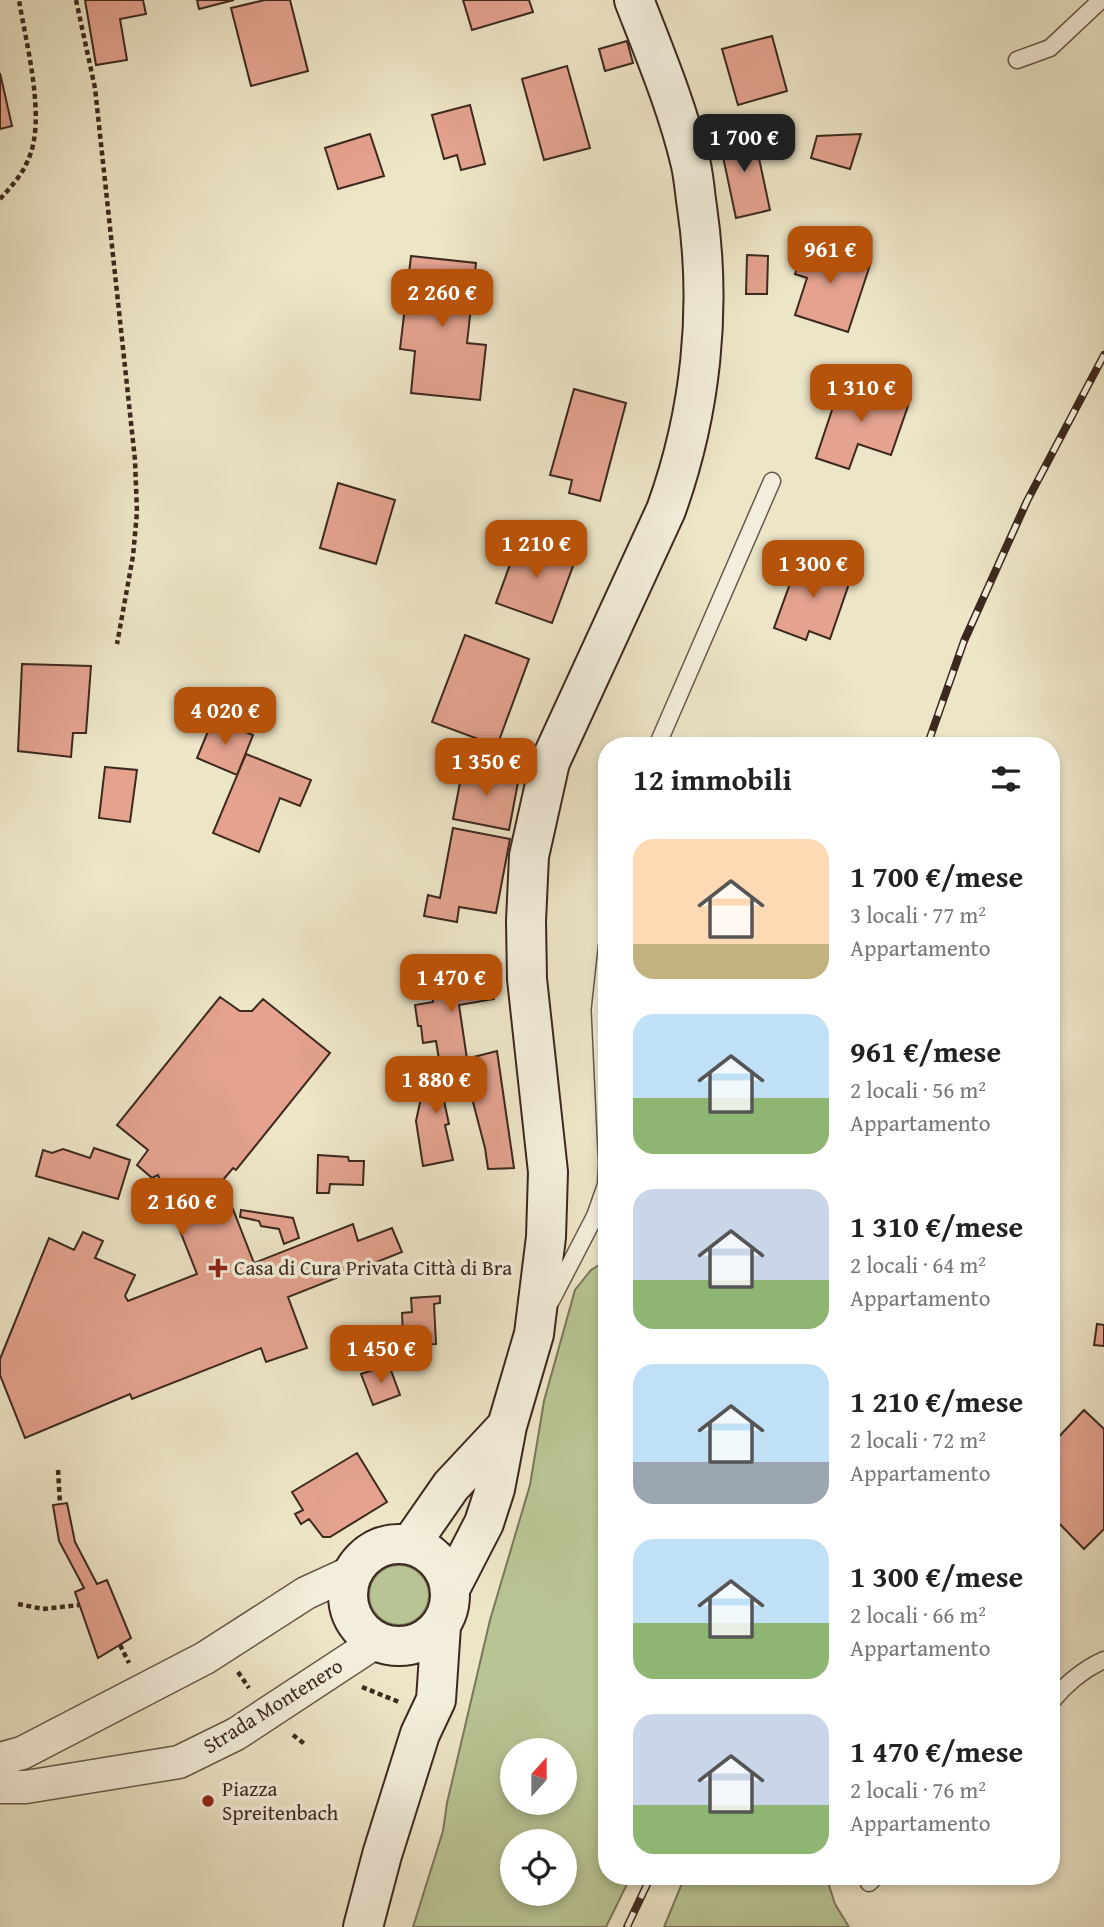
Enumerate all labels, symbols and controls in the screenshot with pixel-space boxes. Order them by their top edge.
pin: 1 700 € [679,114,809,174]
text: 1 700 € [709,120,779,153]
pin: 961 € [781,226,879,286]
text: 961 € [804,232,856,265]
pin: 2 260 € [377,270,507,329]
text: 2 260 € [407,275,477,308]
pin: 1 310 € [796,364,926,424]
text: 1 310 € [826,370,896,403]
pin: 1 210 € [471,520,601,580]
text: 1 210 € [501,526,571,559]
pin: 1 300 € [748,540,878,600]
text: 1 300 € [778,546,848,579]
pin: 4 020 € [160,688,290,747]
text: 4 020 € [190,693,260,726]
pin: 1 350 € [421,738,551,798]
text: 1 350 € [451,744,521,777]
text: 12 immobili [633,757,792,801]
icon: filters [987,760,1025,798]
text: 1 700 €/mese [850,854,1023,898]
icon: home [689,867,773,951]
text: 3 locali · 77 m² [850,898,986,931]
text: Appartamento [850,931,990,964]
pin: 1 470 € [386,954,516,1014]
text: 1 470 € [416,960,486,993]
text: 961 €/mese [850,1029,1001,1073]
icon: home [689,1042,773,1126]
pin: 1 880 € [371,1056,501,1116]
text: 1 880 € [401,1062,471,1095]
text: 2 locali · 56 m² [850,1073,986,1106]
text: Appartamento [850,1106,990,1139]
pin: 2 160 € [117,1178,247,1238]
text: 2 160 € [147,1184,217,1217]
text: 1 310 €/mese [850,1204,1023,1248]
icon: home [689,1217,773,1301]
text: 2 locali · 64 m² [850,1248,986,1281]
place label: Casa di Cura Privata Città di Bra [234,1252,512,1283]
marker: Casa di Cura Privata Città di Bra [208,1258,228,1278]
text: Appartamento [850,1281,990,1314]
pin: 1 450 € [316,1326,446,1385]
text: 1 450 € [346,1331,416,1364]
text: 1 210 €/mese [850,1379,1023,1423]
icon: home [689,1392,773,1476]
text: 2 locali · 72 m² [850,1423,986,1456]
text: Appartamento [850,1456,990,1489]
text: 1 300 €/mese [850,1554,1023,1598]
icon: home [689,1567,773,1651]
text: 2 locali · 66 m² [850,1598,986,1631]
text: Appartamento [850,1631,990,1664]
street label: Strada Montenero [197,1650,349,1761]
text: 1 470 €/mese [850,1729,1023,1773]
north arrow [500,1738,578,1815]
map controls [500,1738,577,1906]
icon: home [689,1742,773,1826]
place label: Piazza Spreitenbach [222,1773,339,1828]
text: 2 locali · 76 m² [850,1773,986,1806]
marker: Piazza Spreitenbach [200,1793,216,1809]
text: Appartamento [850,1806,990,1839]
button: locate [500,1829,577,1906]

